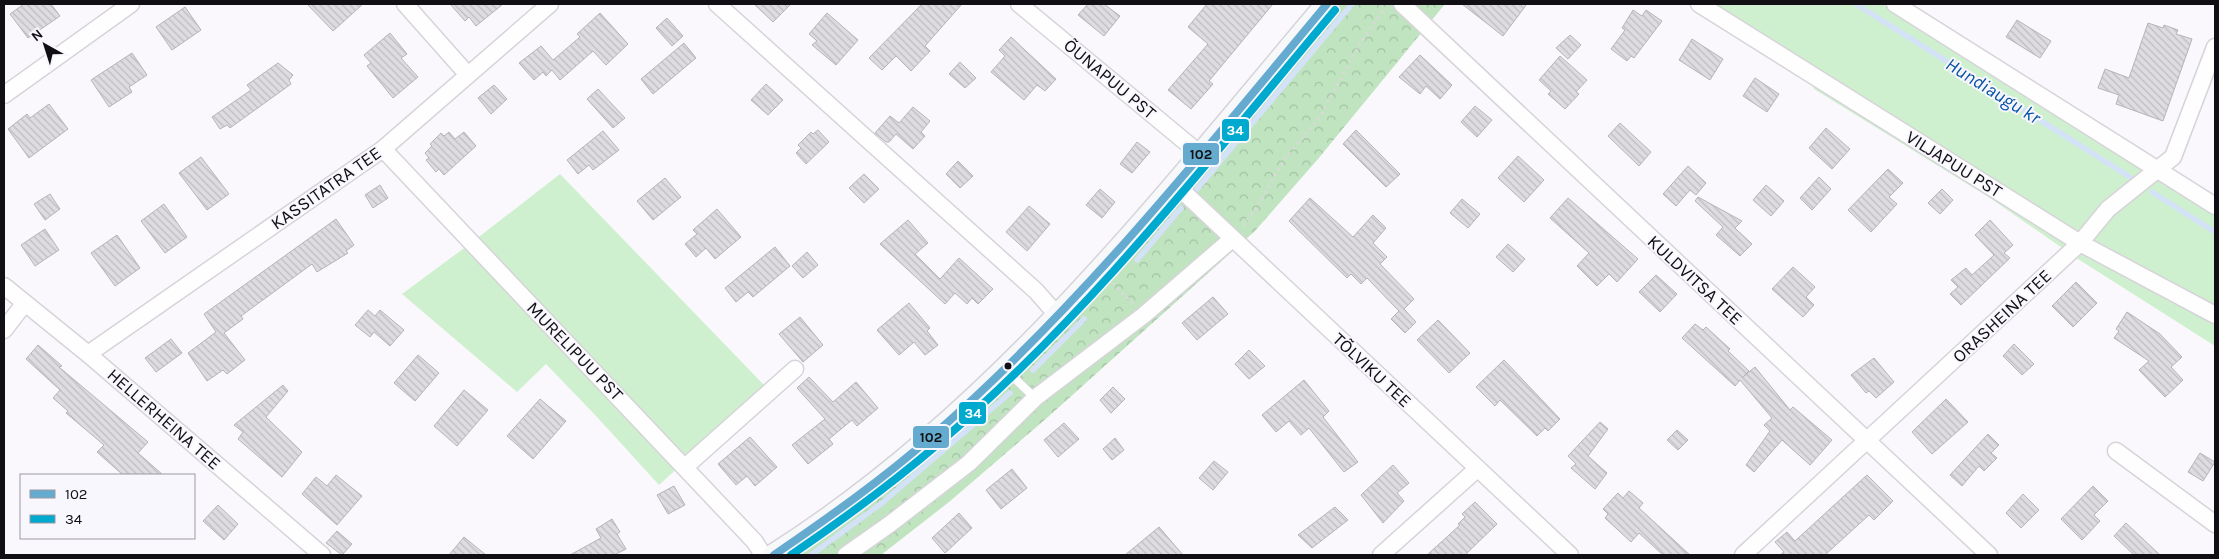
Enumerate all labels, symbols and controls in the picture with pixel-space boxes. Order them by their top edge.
north arrow [20,20,70,70]
text: N [28,26,46,45]
street label: ÕUNAPUU PST [1059,34,1161,124]
water label: Hundiaugu kr [1942,53,2046,130]
line badge: 34 [1221,118,1250,142]
text: 34 [1226,122,1244,139]
street label: VILJAPUU PST [1902,126,2006,202]
street label: KASSITATRA TEE [267,142,385,234]
line badge: 102 [1182,142,1220,166]
text: 102 [1190,146,1212,163]
street label: KULDVITSA TEE [1643,230,1747,330]
street label: ORASHEINA TEE [1948,265,2056,367]
street label: MURELIPUU PST [522,297,628,405]
street label: TÕLVIKU TEE [1328,328,1416,412]
unlabelled marker [1003,361,1013,371]
street label: HELLERHEINA TEE [103,364,225,474]
line badge: 34 [958,401,987,425]
text: 34 [964,405,982,422]
line badge: 102 [912,425,950,449]
text: 102 [920,429,942,446]
legend [20,474,195,539]
text: 102 [65,485,88,503]
text: 34 [65,510,83,528]

